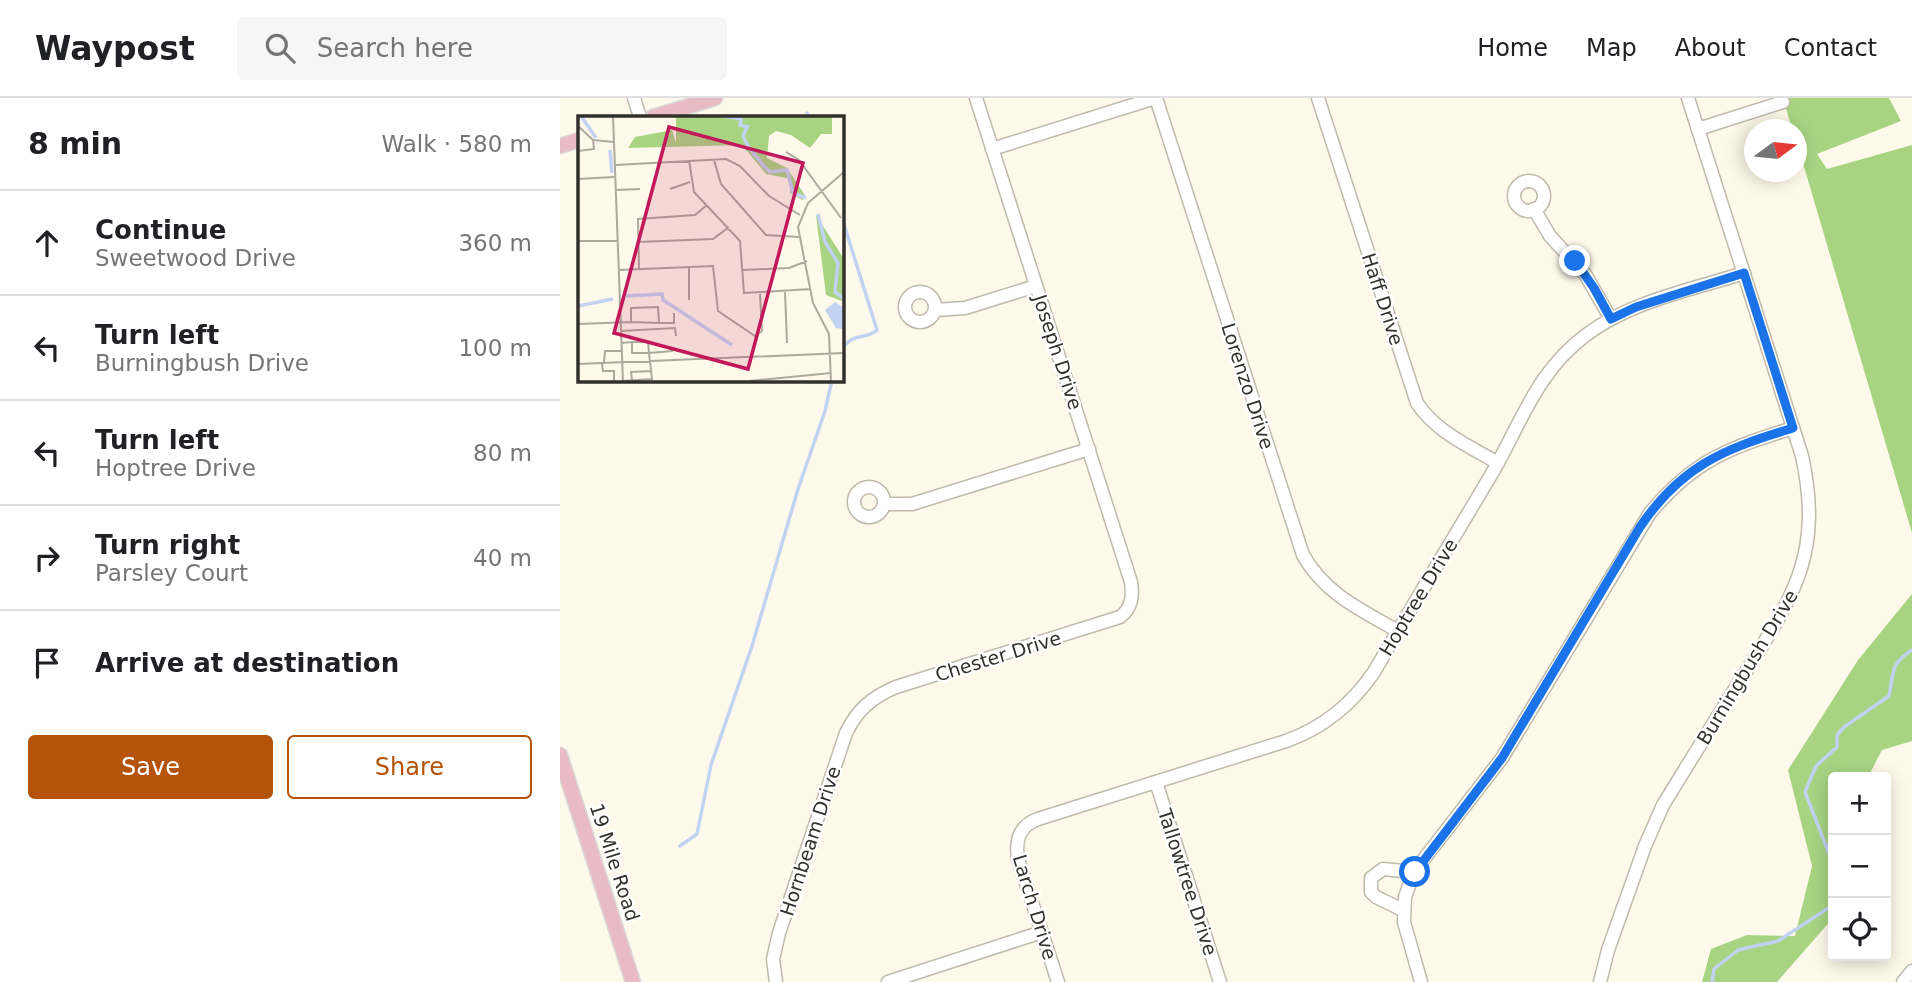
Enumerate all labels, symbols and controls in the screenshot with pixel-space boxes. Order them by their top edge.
search box [237,17,727,80]
text: Waypost [35,29,195,68]
icon: search [261,29,299,67]
text: Search here [317,33,473,63]
text: Home [1477,34,1548,62]
text: Map [1586,34,1637,62]
text: About [1675,34,1746,62]
text: Contact [1784,34,1877,62]
inset map [578,116,844,382]
north arrow [1744,119,1807,182]
text: 8 min [28,126,122,161]
text: Walk · 580 m [381,131,532,157]
text: Continue [95,215,226,245]
icon: ahead [28,224,66,262]
text: 360 m [458,230,532,256]
text: Sweetwood Drive [95,245,296,271]
route end [1559,245,1590,276]
street label: Haff Drive [1358,250,1408,348]
street label: Joseph Drive [1029,291,1087,412]
text: Turn left [95,320,219,350]
street label: Lorenzo Drive [1217,320,1279,452]
icon: left [28,329,66,367]
text: 100 m [458,335,532,361]
text: Burningbush Drive [95,350,309,376]
text: Turn left [95,425,219,455]
icon: left [28,434,66,472]
text: 80 m [473,440,532,466]
text: Hoptree Drive [95,455,256,481]
text: Turn right [95,530,240,560]
street label: Hoptree Drive [1374,534,1462,660]
icon: right [28,539,66,577]
text: 40 m [473,545,532,571]
text: Parsley Court [95,560,248,586]
street label: Burningbush Drive [1692,586,1802,748]
street label: Chester Drive [932,626,1064,686]
icon: arrive [28,644,66,682]
text: Arrive at destination [95,648,399,678]
button: Save [28,735,273,799]
button: Share [287,735,532,799]
street label: Hornbeam Drive [775,763,845,919]
map controls [1828,772,1891,961]
button: + [1828,772,1891,835]
street label: 19 Mile Road [586,800,644,924]
street label: Tallowtree Drive [1154,805,1222,958]
button: − [1828,835,1891,898]
street label: Larch Drive [1009,852,1061,962]
route start [1399,856,1430,887]
button: locate [1828,898,1891,961]

